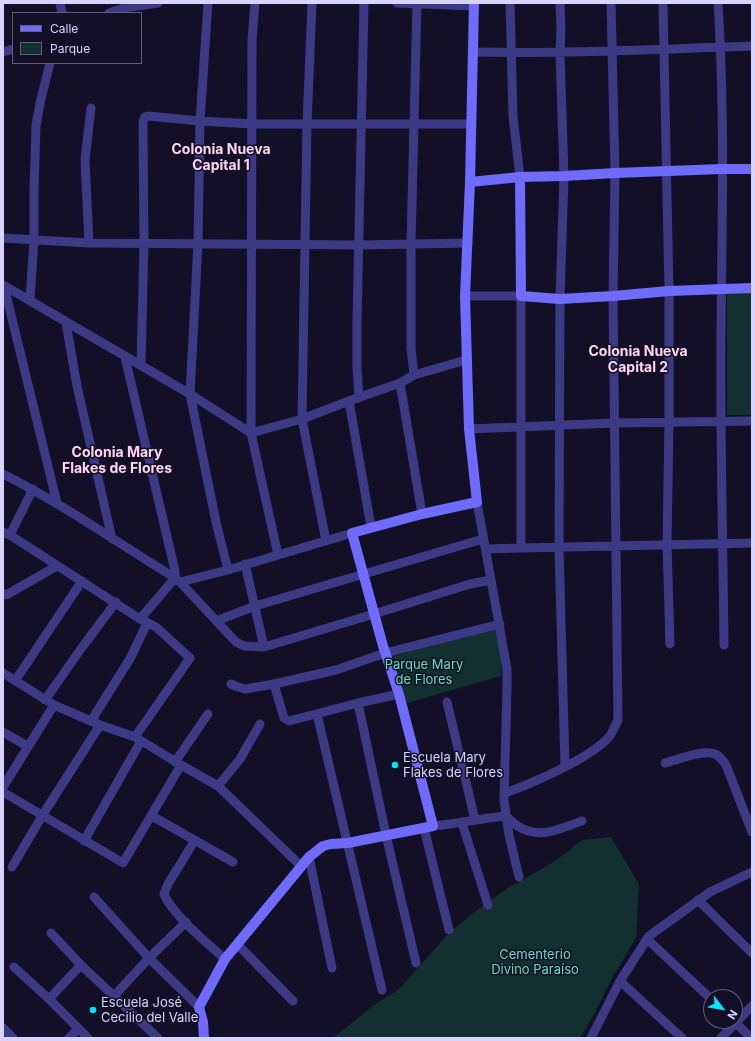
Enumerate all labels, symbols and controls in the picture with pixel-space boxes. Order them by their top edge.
legend [12,12,142,64]
text: Calle [50,21,78,36]
text: Parque [50,41,90,56]
district label: Colonia Nueva Capital 1 [171,142,271,174]
district label: Colonia Nueva Capital 2 [588,344,688,376]
district label: Colonia Mary Flakes de Flores [62,445,172,478]
park label: Parque Mary de Flores [385,657,463,688]
place label: Escuela Mary Flakes de Flores [403,750,503,781]
marker: Escuela Mary Flakes de Flores [390,760,400,770]
park label: Cementerio Divino Paraíso [491,947,579,978]
north arrow [703,989,743,1029]
place label: Escuela José Cecilio del Valle [101,995,198,1026]
marker: Escuela José Cecilio del Valle [88,1005,98,1015]
text: N [724,1007,741,1022]

